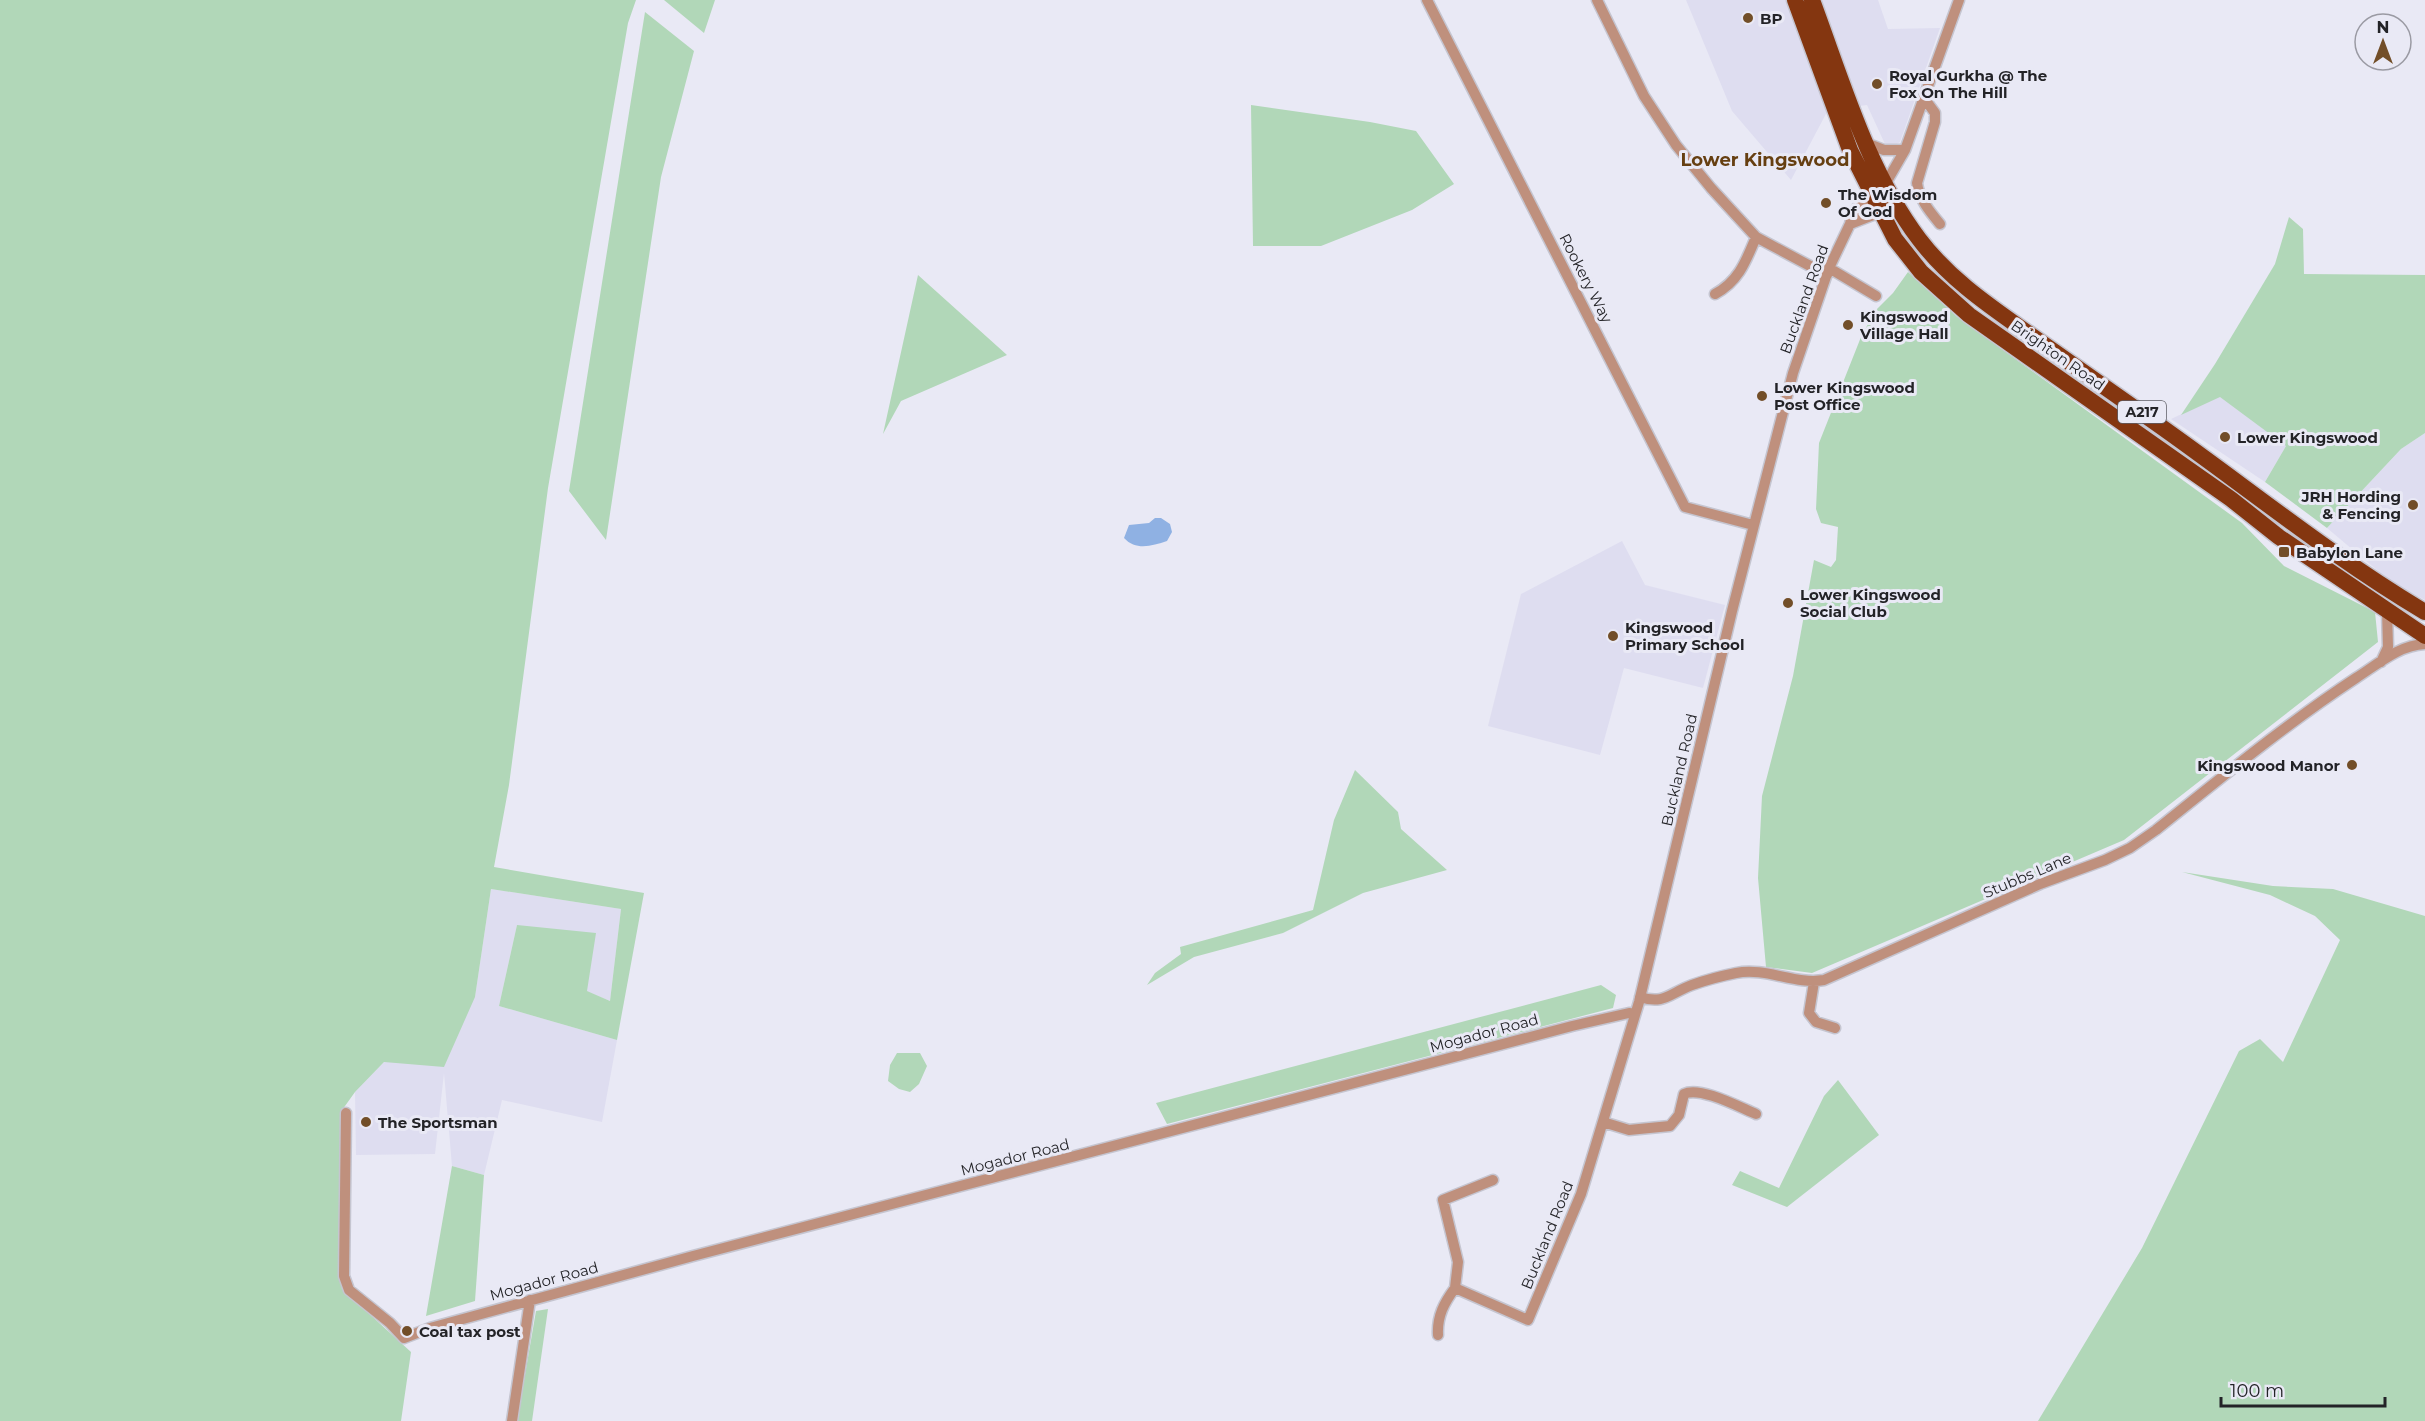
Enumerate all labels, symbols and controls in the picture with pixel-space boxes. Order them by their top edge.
place label: BP [1760,9,1782,28]
marker: BP [1741,11,1755,25]
north arrow [2353,12,2413,72]
text: N [2377,18,2389,37]
place label: Royal Gurkha @ The Fox On The Hill [1889,66,2047,102]
marker: Royal Gurkha @ The Fox On The Hill [1870,77,1884,91]
district label: Lower Kingswood [1681,149,1850,171]
place label: The Wisdom Of God [1838,185,1937,221]
marker: The Wisdom Of God [1819,196,1833,210]
street label: Rookery Way [1555,230,1617,327]
street label: Buckland Road [1775,242,1833,356]
place label: Kingswood Village Hall [1859,307,1949,343]
street label: Brighton Road [2007,316,2109,394]
marker: Kingswood Village Hall [1841,318,1855,332]
place label: Lower Kingswood Post Office [1774,378,1915,414]
marker: Lower Kingswood Post Office [1755,389,1769,403]
road number: A217 [2118,401,2166,423]
place label: Lower Kingswood [2237,428,2378,447]
marker: Lower Kingswood [2218,430,2232,444]
place label: JRH Hording & Fencing [2300,487,2401,523]
marker: JRH Hording & Fencing [2406,498,2420,512]
place label: Babylon Lane [2296,543,2403,562]
marker: Babylon Lane [2277,545,2291,559]
place label: Lower Kingswood Social Club [1800,585,1941,621]
marker: Lower Kingswood Social Club [1781,596,1795,610]
place label: Kingswood Primary School [1625,618,1744,654]
marker: Kingswood Primary School [1606,629,1620,643]
street label: Buckland Road [1657,712,1701,828]
place label: Kingswood Manor [2197,756,2341,775]
marker: Kingswood Manor [2345,758,2359,772]
street label: Stubbs Lane [1980,848,2074,902]
street label: Mogador Road [1428,1009,1540,1057]
place label: The Sportsman [378,1113,498,1132]
marker: The Sportsman [359,1115,373,1129]
street label: Mogador Road [959,1134,1071,1180]
street label: Buckland Road [1517,1178,1577,1292]
street label: Mogador Road [488,1257,600,1305]
place label: Coal tax post [419,1322,521,1341]
marker: Coal tax post [400,1324,414,1338]
scale bar [2221,1370,2384,1408]
text: 100 m [2230,1380,2284,1402]

